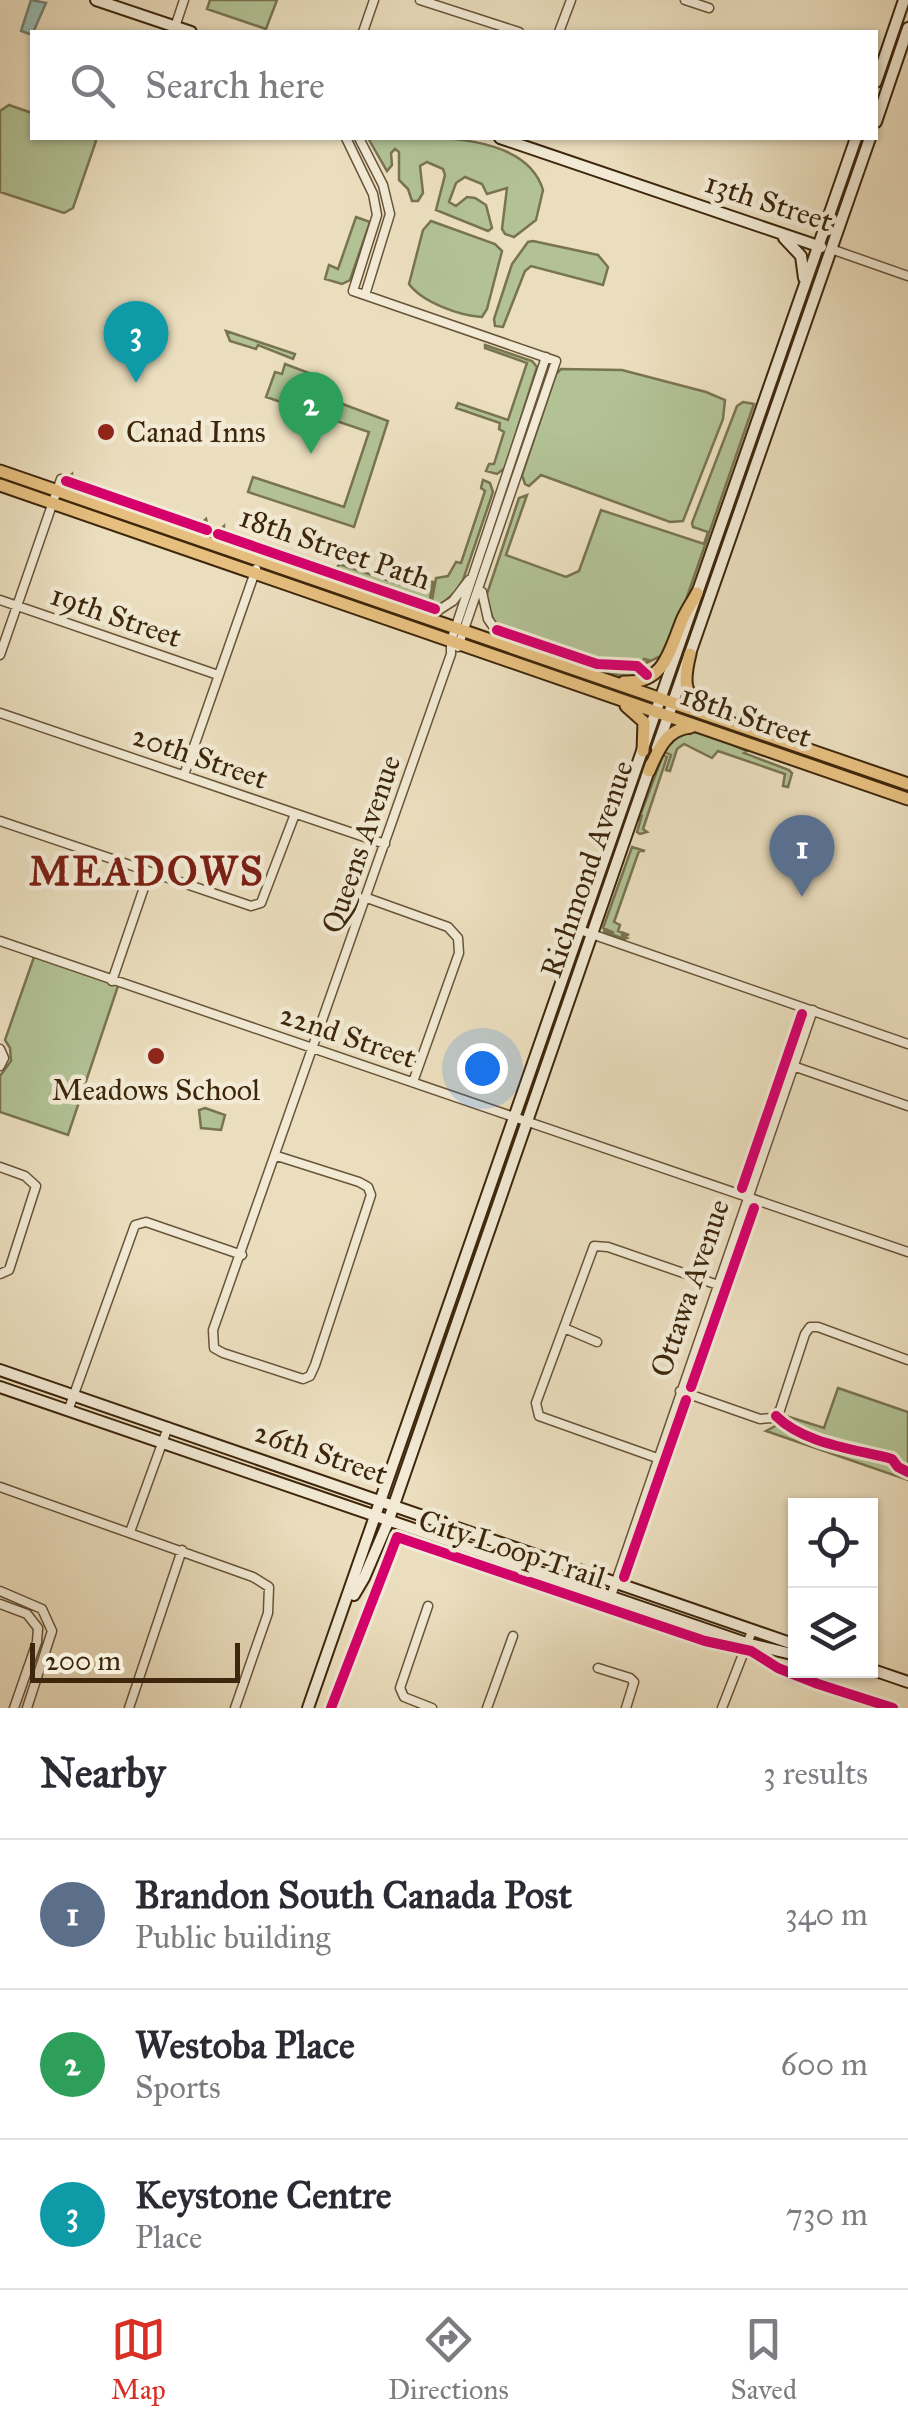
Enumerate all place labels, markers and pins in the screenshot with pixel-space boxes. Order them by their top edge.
pin: 3 [104,300,168,383]
pin: 2 [278,372,344,454]
place label: Canad Inns [126,414,266,450]
marker: Canad Inns [95,421,117,443]
pin: 1 [770,814,834,897]
marker: Meadows School [145,1045,167,1067]
place label: Meadows School [52,1072,261,1108]

